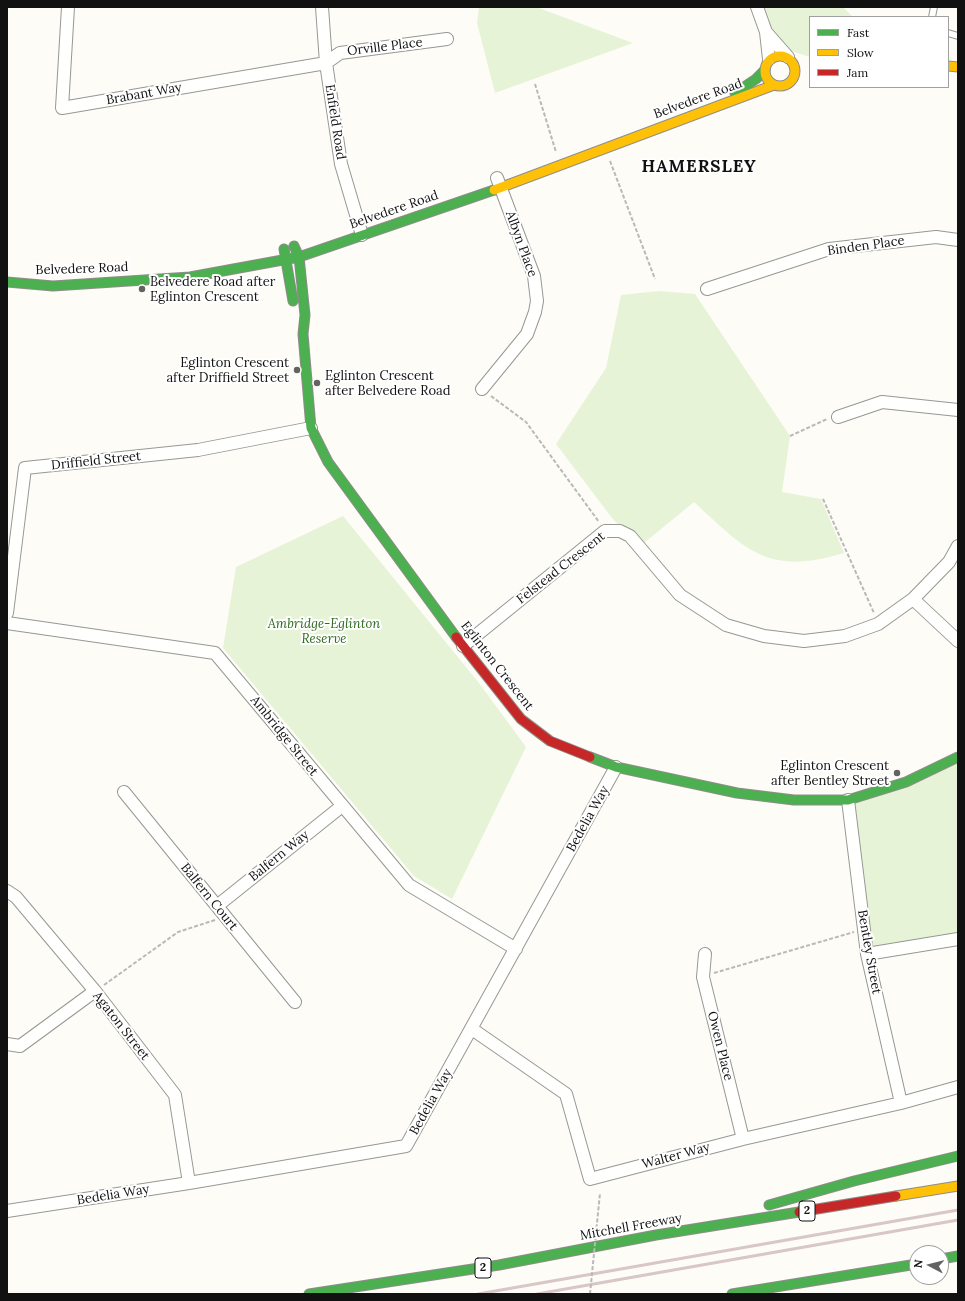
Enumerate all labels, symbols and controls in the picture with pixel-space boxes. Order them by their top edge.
legend [809,16,949,88]
text: Fast [847,25,870,40]
street label: Orville Place [346,35,424,59]
text: Slow [847,45,874,60]
text: Jam [847,65,868,80]
street label: Belvedere Road [652,76,744,122]
street label: Brabant Way [105,80,183,108]
street label: Enfield Road [321,83,349,161]
district label: HAMERSLEY [641,157,757,177]
street label: Belvedere Road [347,187,441,233]
street label: Albyn Place [502,209,540,279]
street label: Binden Place [826,233,906,259]
street label: Belvedere Road [35,260,129,278]
place label: Belvedere Road after Eglinton Crescent [150,274,275,305]
marker: Belvedere Road after Eglinton Crescent [137,284,147,294]
place label: Eglinton Crescent after Driffield Street [166,355,289,386]
marker: Eglinton Crescent after Driffield Street [292,365,302,375]
place label: Eglinton Crescent after Belvedere Road [325,368,450,399]
marker: Eglinton Crescent after Belvedere Road [312,378,322,388]
street label: Driffield Street [50,449,142,473]
street label: Felstead Crescent [514,529,608,607]
park label: Ambridge-Eglinton Reserve [268,616,380,647]
street label: Eglinton Crescent [457,618,537,714]
street label: Ambridge Street [247,693,321,779]
place label: Eglinton Crescent after Bentley Street [771,758,889,789]
marker: Eglinton Crescent after Bentley Street [892,768,902,778]
street label: Bedelia Way [563,783,613,855]
street label: Balfern Way [246,827,312,885]
street label: Balfern Court [177,860,241,934]
street label: Bentley Street [854,908,884,996]
street label: Agaton Street [89,989,153,1063]
street label: Owen Place [704,1010,736,1082]
street label: Bedelia Way [406,1066,456,1138]
street label: Walter Way [640,1139,712,1173]
street label: Bedelia Way [76,1182,150,1208]
road number: 2 [799,1201,815,1221]
street label: Mitchell Freeway [579,1210,683,1244]
north arrow [909,1245,949,1285]
road number: 2 [475,1258,491,1278]
text: N [911,1259,926,1269]

